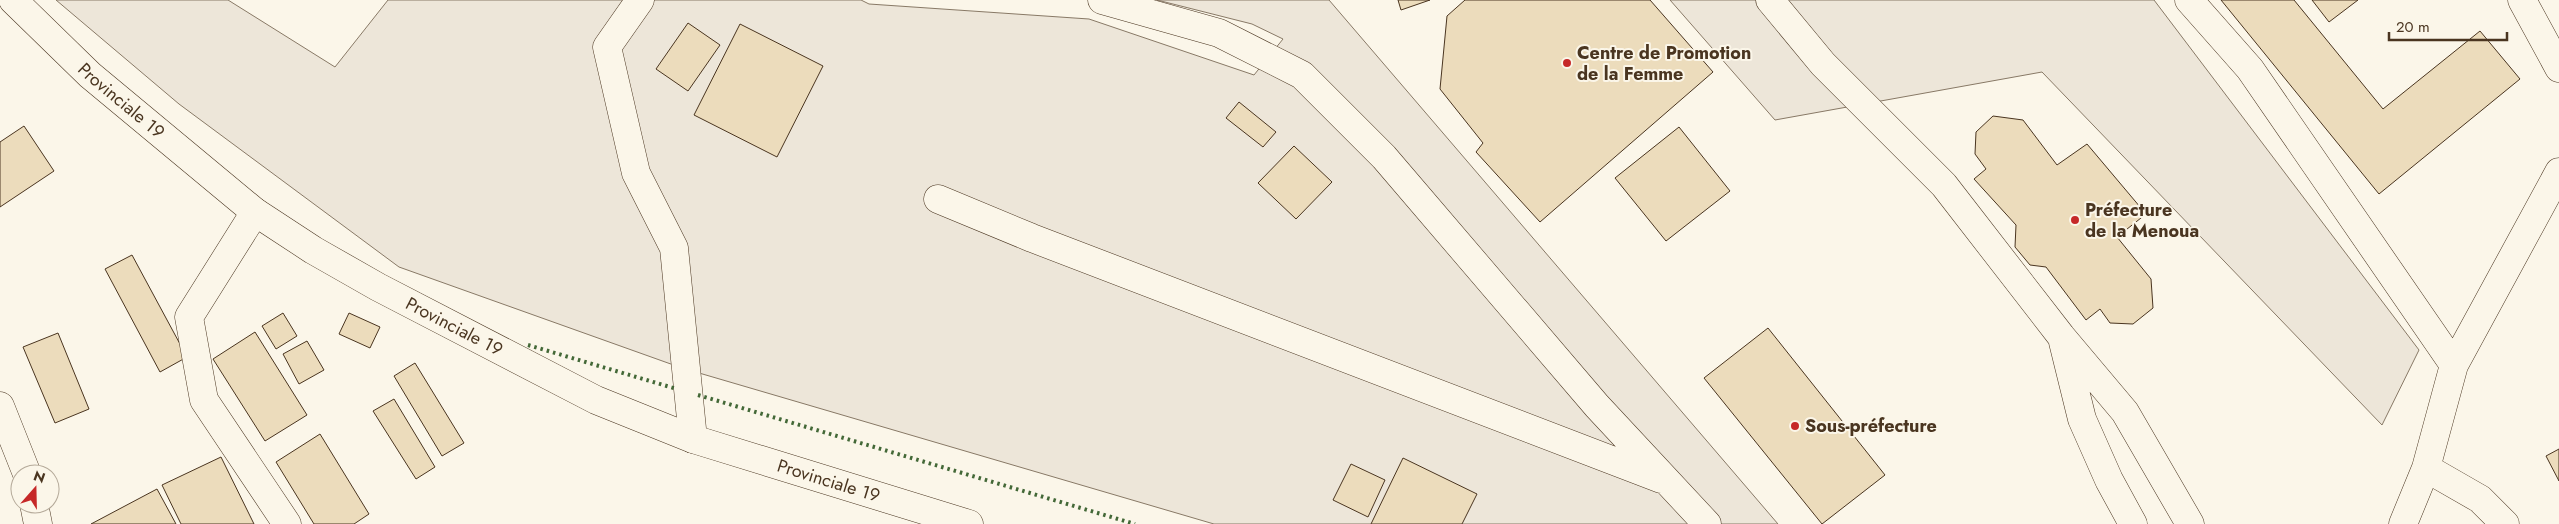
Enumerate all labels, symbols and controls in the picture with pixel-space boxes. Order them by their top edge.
scale bar [2389,10,2506,42]
text: 20 m [2396,16,2430,38]
place label: Centre de Promotion de la Femme [1577,40,1751,87]
street label: Provinciale 19 [72,57,170,145]
marker: Centre de Promotion de la Femme [1561,57,1573,69]
place label: Préfecture de la Menoua [2085,197,2199,244]
marker: Préfecture de la Menoua [2069,214,2081,226]
street label: Provinciale 19 [401,291,507,363]
place label: Sous-préfecture [1805,413,1937,439]
marker: Sous-préfecture [1789,420,1801,432]
street label: Provinciale 19 [774,453,883,509]
north arrow [10,464,60,514]
text: N [31,465,48,488]

